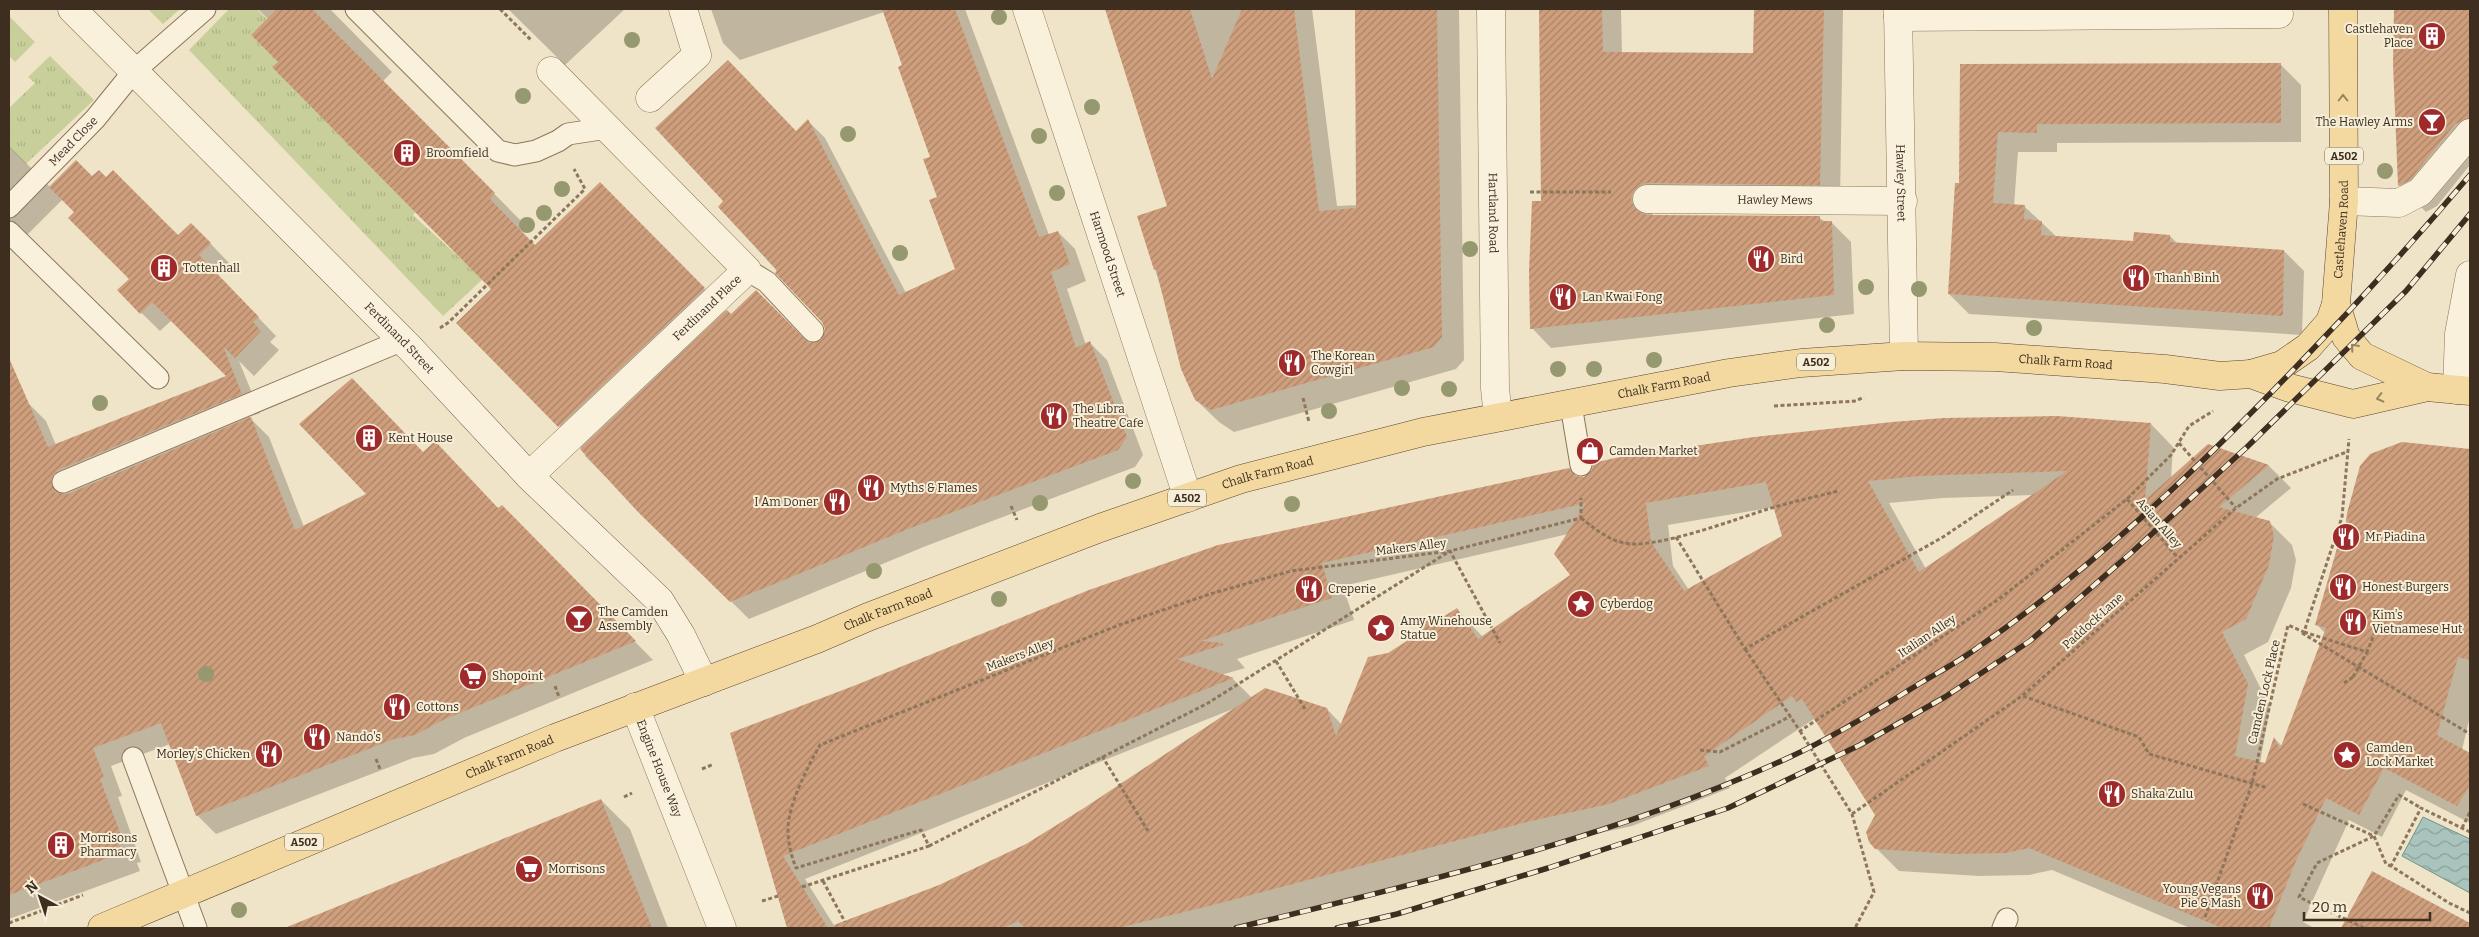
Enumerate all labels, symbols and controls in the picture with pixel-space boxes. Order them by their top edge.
building icon: Castlehaven Place [2417,21,2447,51]
place label: Castlehaven Place [2345,22,2413,50]
one-way arrow [2338,94,2348,102]
bar icon: The Hawley Arms [2417,107,2447,137]
street label: Mead Close [46,114,100,169]
place label: The Hawley Arms [2315,115,2413,129]
building icon: Broomfield [392,138,422,168]
street label: Hawley Street [1893,144,1909,223]
place label: Broomfield [426,146,489,160]
road number: A502 [2325,148,2363,164]
street label: Hartland Road [1486,173,1501,253]
street label: Castlehaven Road [2331,180,2351,279]
street label: Hawley Mews [1737,193,1813,207]
street label: Harmood Street [1087,209,1129,300]
restaurant icon: Bird [1746,244,1776,274]
place label: Bird [1780,252,1803,266]
building icon: Tottenhall [149,253,179,283]
place label: Tottenhall [183,261,240,275]
restaurant icon: Thanh Binh [2121,263,2151,293]
place label: Thanh Binh [2155,271,2220,285]
street label: Ferdinand Place [670,272,744,343]
restaurant icon: Lan Kwai Fong [1548,282,1578,312]
place label: Lan Kwai Fong [1582,290,1663,304]
street label: Ferdinand Street [362,299,437,377]
one-way arrow [2351,343,2360,352]
restaurant icon: The Korean Cowgirl [1277,348,1307,378]
place label: The Korean Cowgirl [1311,349,1375,377]
street label: Chalk Farm Road [2018,352,2113,372]
road number: A502 [1797,354,1835,371]
street label: Chalk Farm Road [1616,370,1712,401]
one-way arrow [2375,392,2384,403]
restaurant icon: The Libra Theatre Cafe [1039,401,1069,431]
place label: The Libra Theatre Cafe [1073,402,1143,430]
building icon: Kent House [354,423,384,453]
place label: Kent House [388,431,453,445]
shop icon: Camden Market [1575,436,1605,466]
place label: Camden Market [1609,444,1698,458]
street label: Chalk Farm Road [1220,454,1315,492]
restaurant icon: Myths & Flames [856,473,886,503]
place label: Myths & Flames [890,481,978,495]
restaurant icon: I Am Doner [822,487,852,517]
road number: A502 [1168,489,1206,506]
place label: I Am Doner [754,495,819,509]
street label: Asian Alley [2133,495,2185,551]
restaurant icon: Mr Piadina [2331,522,2361,552]
place label: Mr Piadina [2365,530,2426,544]
street label: Makers Alley [1375,536,1448,558]
restaurant icon: Honest Burgers [2328,572,2358,602]
restaurant icon: Creperie [1294,574,1324,604]
place label: Honest Burgers [2362,580,2449,594]
place label: Creperie [1328,582,1376,596]
street label: Chalk Farm Road [841,586,934,634]
place icon: Cyberdog [1566,589,1596,619]
street label: Paddock Lane [2060,590,2126,652]
place label: Cyberdog [1600,597,1653,611]
bar icon: The Camden Assembly [564,604,594,634]
place label: The Camden Assembly [598,605,668,633]
restaurant icon: Kim's Vietnamese Hut [2338,607,2368,637]
place label: Kim's Vietnamese Hut [2372,608,2463,636]
street label: Italian Alley [1896,611,1959,660]
place icon: Amy Winehouse Statue [1366,613,1396,643]
place label: Amy Winehouse Statue [1400,614,1492,642]
street label: Makers Alley [984,635,1056,674]
street label: Camden Lock Place [2245,638,2283,746]
supermarket icon: Shopoint [458,661,488,691]
place label: Shopoint [492,669,544,683]
restaurant icon: Cottons [382,692,412,722]
place label: Cottons [416,700,459,714]
street label: Engine House Way [634,717,685,820]
restaurant icon: Nando's [302,722,332,752]
place label: Nando's [336,730,381,744]
street label: Chalk Farm Road [463,732,556,782]
restaurant icon: Morley's Chicken [254,739,284,769]
place icon: Camden Lock Market [2332,740,2362,770]
place label: Camden Lock Market [2366,741,2435,769]
place label: Morley's Chicken [156,747,250,761]
restaurant icon: Shaka Zulu [2097,779,2127,809]
place label: Shaka Zulu [2131,787,2194,801]
building icon: Morrisons Pharmacy [46,830,76,860]
place label: Morrisons Pharmacy [80,831,137,859]
road number: A502 [285,834,323,850]
supermarket icon: Morrisons [514,854,544,884]
place label: Morrisons [548,862,605,876]
north arrow [15,872,65,922]
text: N [22,877,42,897]
restaurant icon: Young Vegans Pie & Mash [2245,881,2275,911]
place label: Young Vegans Pie & Mash [2163,882,2242,910]
scale bar [2304,890,2430,922]
text: 20 m [2312,898,2348,916]

